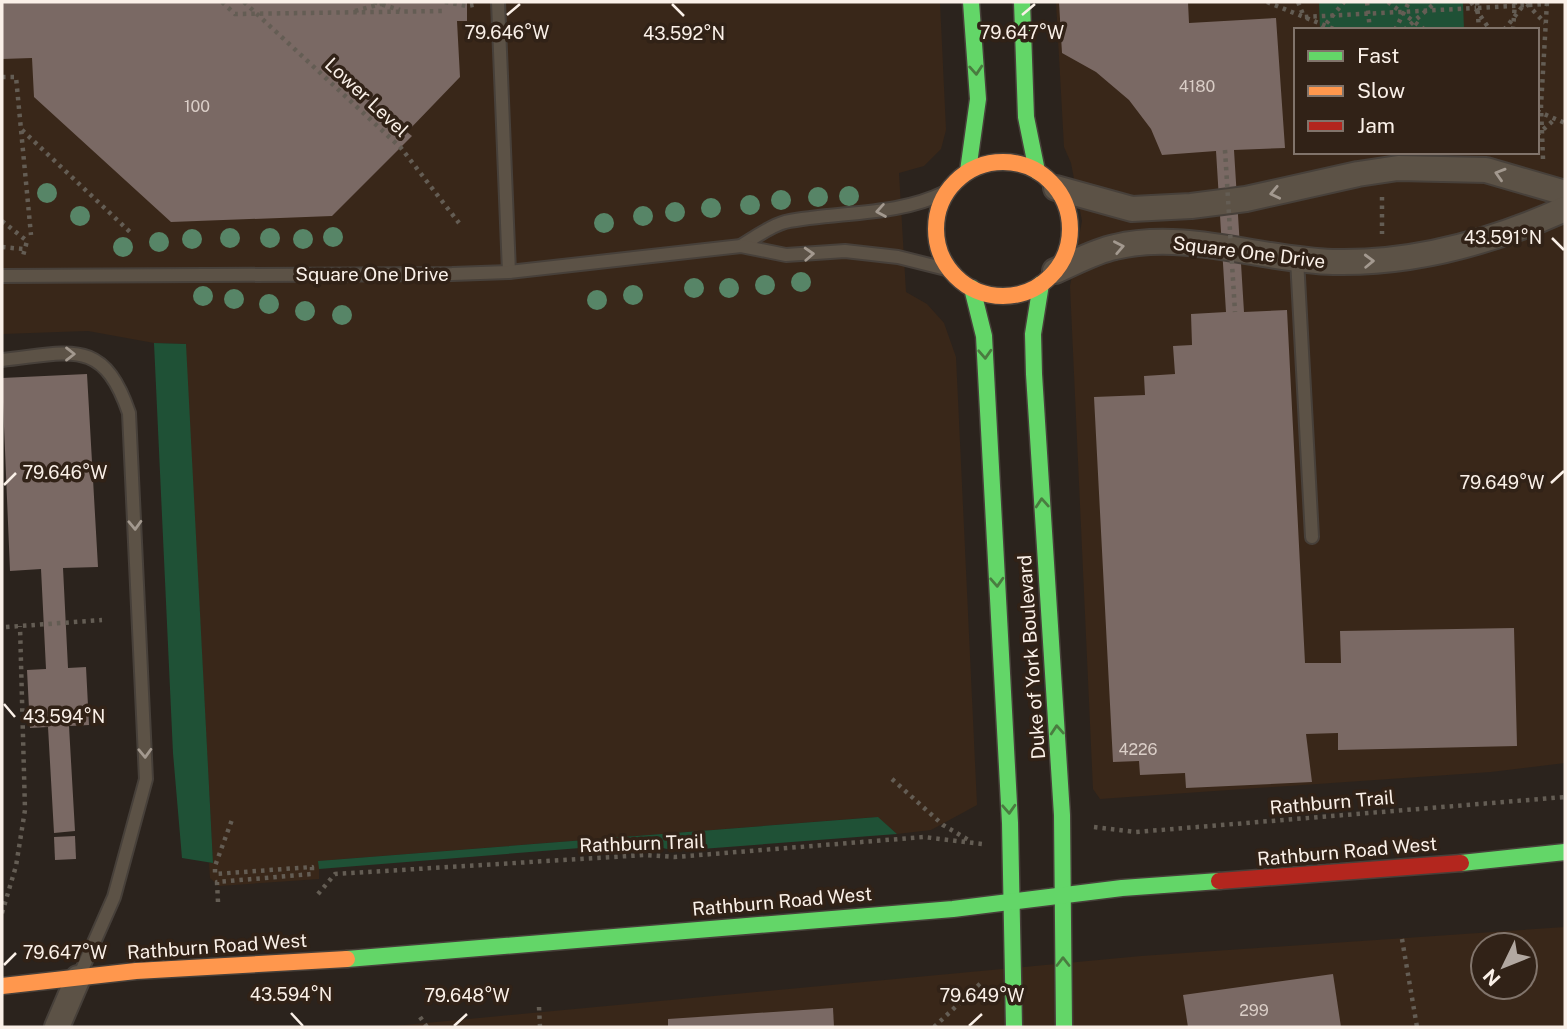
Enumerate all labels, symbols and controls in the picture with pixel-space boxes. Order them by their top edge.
text: 79.646°W [465,22,549,43]
text: 79.647°W [980,22,1064,43]
text: 43.592°N [643,23,725,44]
legend [1294,28,1539,154]
text: Fast [1357,43,1399,68]
street label: Lower Level [321,53,413,141]
one-way arrow [968,65,983,76]
house number: 4180 [1179,77,1216,96]
text: Slow [1357,78,1405,103]
house number: 100 [184,97,210,116]
text: Jam [1357,113,1395,138]
one-way arrow [1494,167,1506,182]
one-way arrow [1269,185,1281,200]
one-way arrow [875,202,887,217]
text: 43.591°N [1464,227,1542,248]
street label: Square One Drive [1171,232,1327,272]
one-way arrow [1113,241,1125,256]
one-way arrow [803,246,814,261]
one-way arrow [1364,254,1375,269]
street label: Square One Drive [295,263,449,285]
one-way arrow [65,346,76,362]
one-way arrow [977,349,992,360]
text: 79.646°W [23,462,107,483]
text: 79.649°W [1460,472,1544,493]
one-way arrow [1035,497,1050,508]
one-way arrow [128,520,143,531]
street label: Duke of York Boulevard [1013,554,1049,760]
one-way arrow [990,576,1005,587]
text: 43.594°N [23,706,105,727]
one-way arrow [1049,724,1064,735]
house number: 4226 [1118,740,1158,759]
one-way arrow [137,747,152,758]
street label: Rathburn Trail [1269,786,1395,818]
one-way arrow [1002,804,1017,815]
street label: Rathburn Trail [579,830,705,856]
street label: Rathburn Road West [1256,832,1438,870]
street label: Rathburn Road West [691,882,873,920]
street label: Rathburn Road West [126,929,308,963]
north arrow [1469,931,1539,1001]
text: 79.647°W [23,942,107,963]
one-way arrow [1055,956,1071,966]
text: N [1478,965,1505,991]
text: 43.594°N [250,984,332,1005]
text: 79.648°W [424,985,510,1006]
text: 79.649°W [940,985,1024,1006]
house number: 299 [1239,1001,1269,1020]

